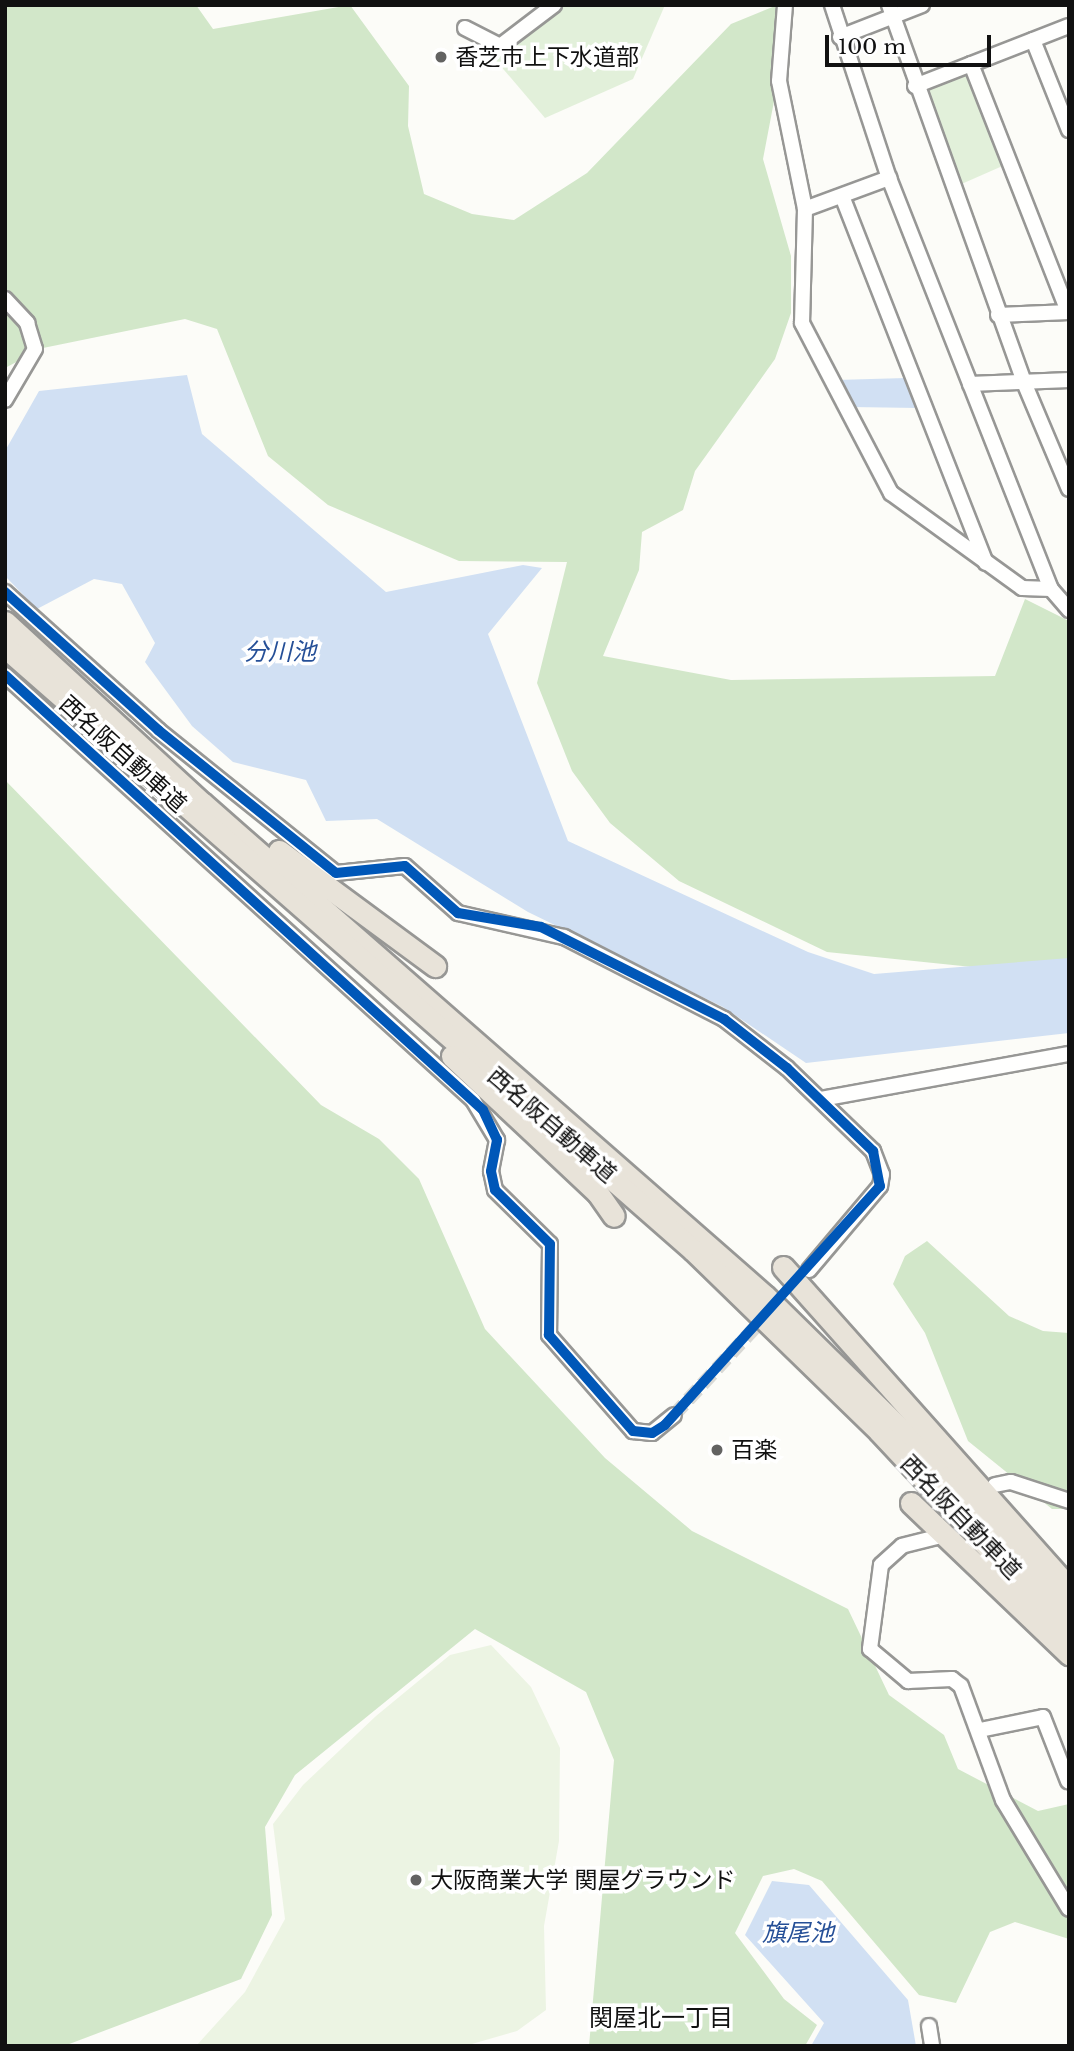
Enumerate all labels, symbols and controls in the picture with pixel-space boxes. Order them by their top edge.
scale bar [829,21,995,65]
text: 100 m [838,34,906,60]
place label: 香芝市上下水道部 [455,43,639,71]
marker: 香芝市上下水道部 [433,49,449,65]
water label: 分川池 [244,638,316,666]
street label: 西名阪自動車道 [54,690,192,818]
street label: 西名阪自動車道 [482,1062,622,1188]
place label: 百楽 [731,1436,777,1464]
marker: 百楽 [709,1442,725,1458]
street label: 西名阪自動車道 [895,1450,1027,1584]
place label: 大阪商業大学 関屋グラウンド [430,1866,736,1894]
marker: 大阪商業大学 関屋グラウンド [408,1872,424,1888]
water label: 旗尾池 [762,1919,834,1947]
district label: 関屋北一丁目 [589,2004,733,2032]

